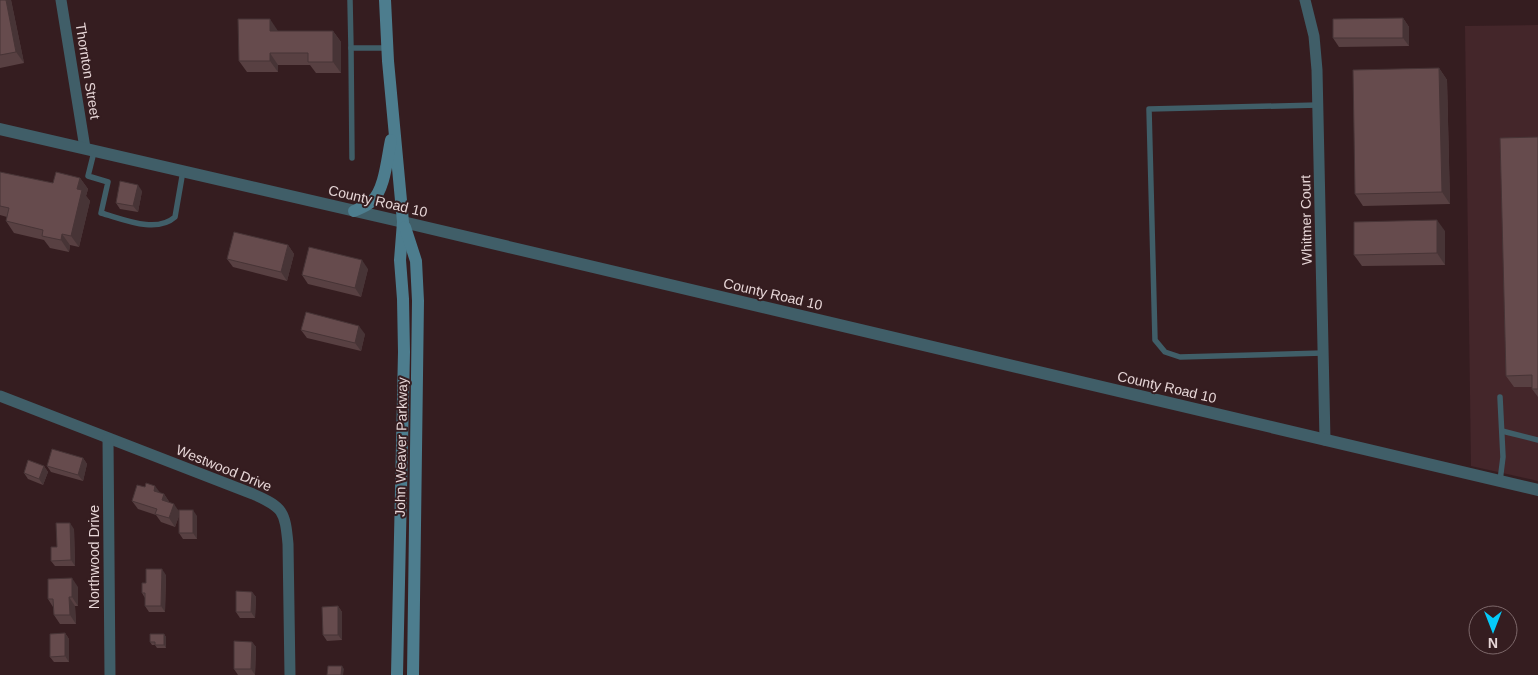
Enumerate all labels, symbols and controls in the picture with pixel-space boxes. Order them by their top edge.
street label: Thornton Street [72,22,104,120]
street label: Whitmer Court [1297,175,1315,265]
street label: County Road 10 [327,182,429,220]
street label: County Road 10 [722,275,824,313]
street label: County Road 10 [1116,368,1218,406]
street label: John Weaver Parkway [392,377,410,517]
street label: Westwood Drive [174,442,274,495]
street label: Northwood Drive [86,505,102,609]
north arrow [1468,605,1518,655]
text: N [1488,635,1498,651]

